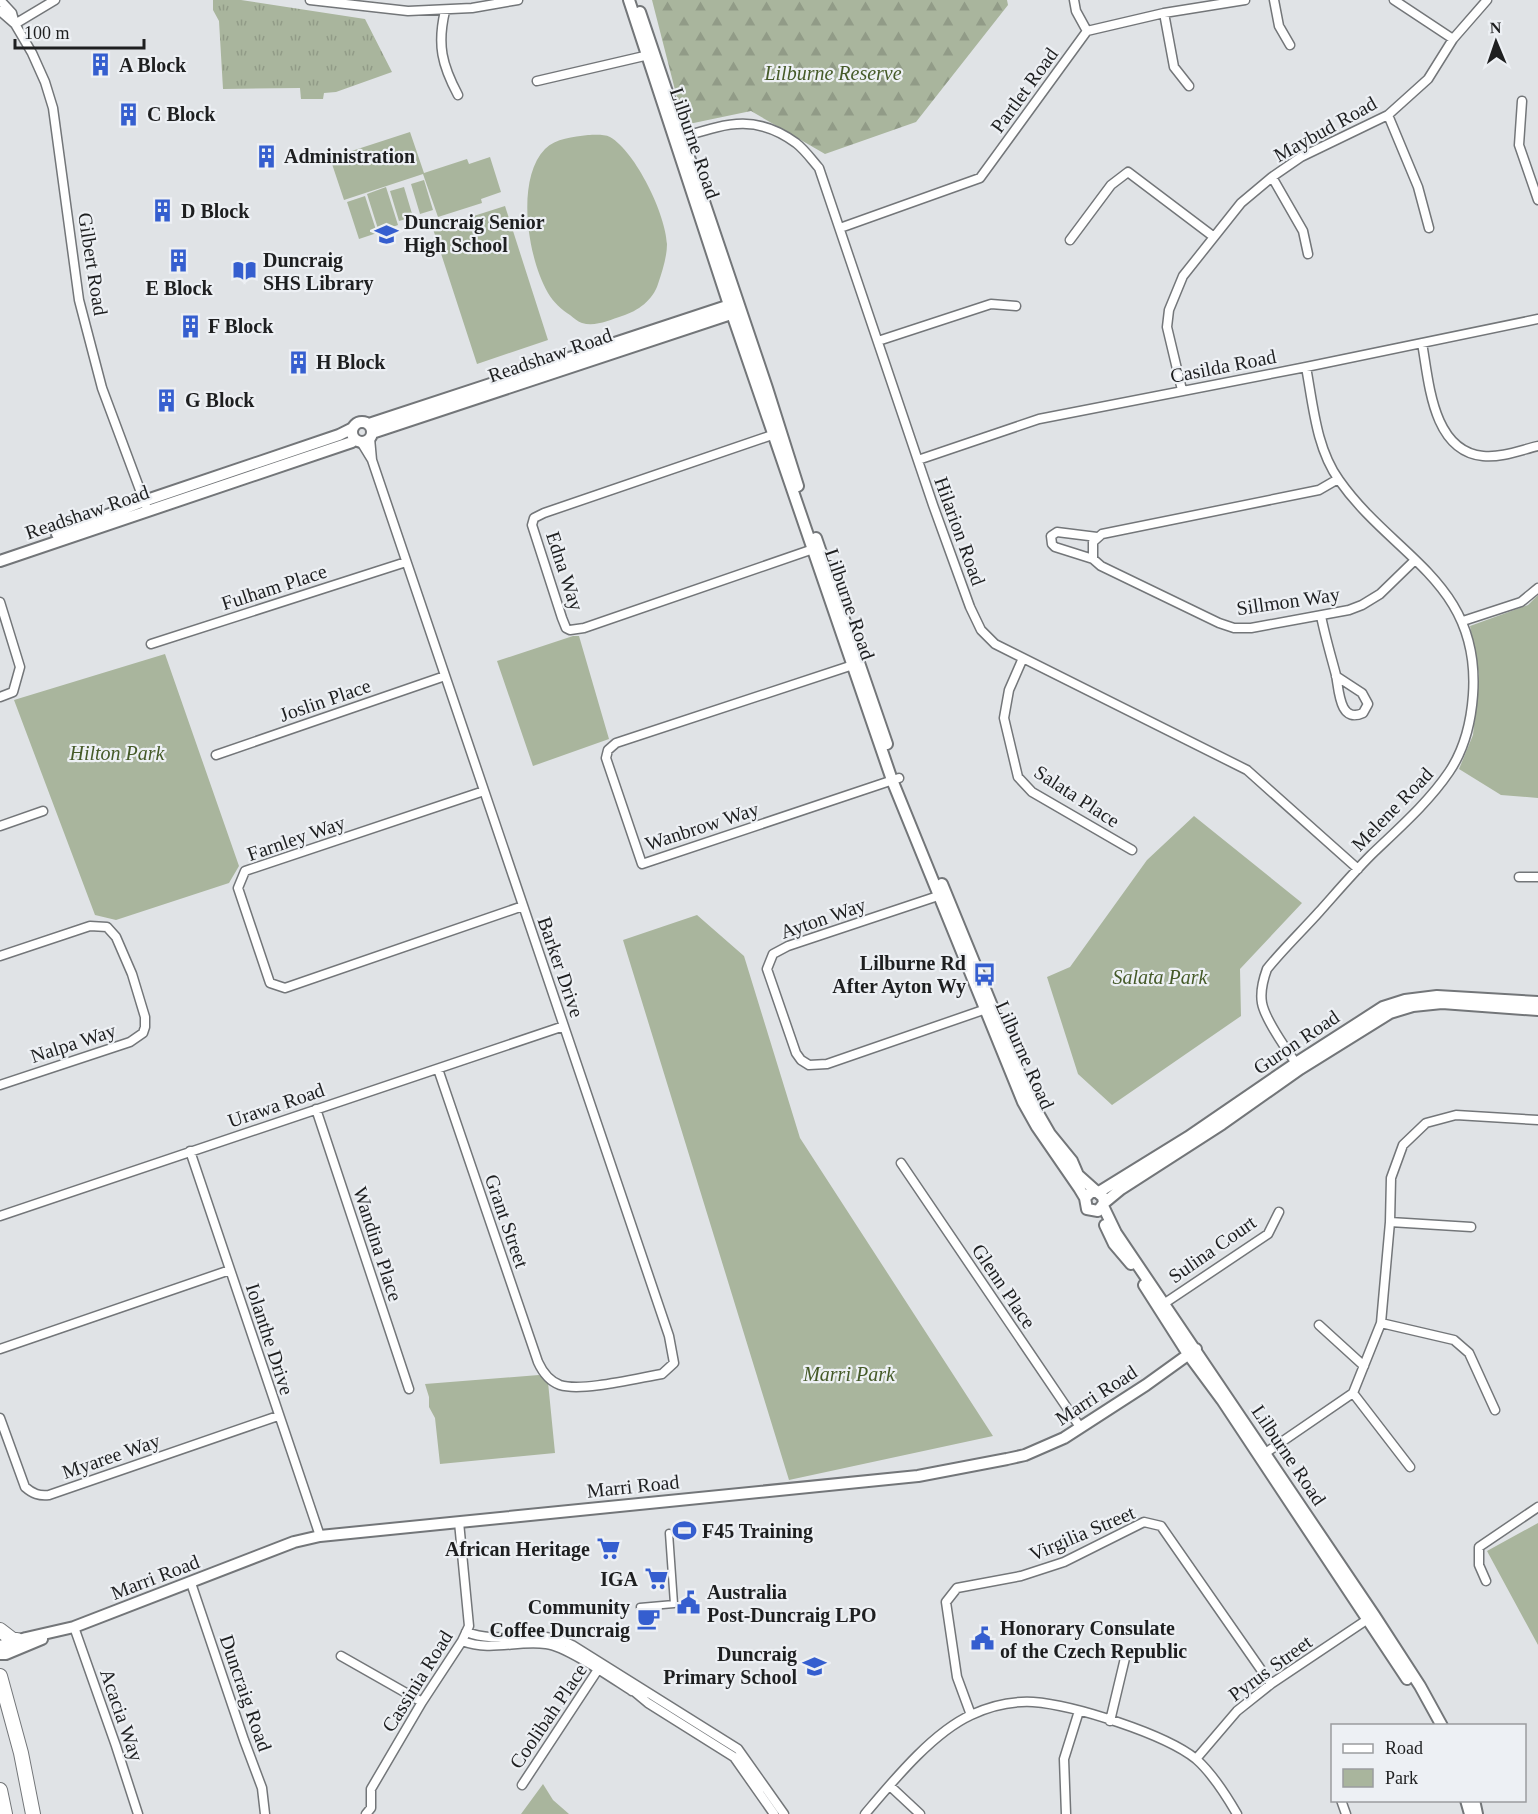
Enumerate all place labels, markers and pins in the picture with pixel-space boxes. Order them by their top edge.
building icon: A Block [88,52,114,78]
place label: A Block [119,54,187,76]
building icon: C Block [116,101,142,127]
place label: C Block [147,103,216,125]
building icon: Administration [253,143,279,169]
place label: Administration [284,145,415,167]
building icon: D Block [150,198,176,224]
place label: D Block [181,200,250,222]
place label: Duncraig Senior High School [404,211,545,257]
school or university icon: Duncraig Senior High School [373,221,399,247]
building icon: E Block [166,248,192,274]
place label: Duncraig SHS Library [263,249,374,295]
library icon: Duncraig SHS Library [232,258,258,284]
place label: E Block [145,277,213,299]
building icon: F Block [177,313,203,339]
place label: F Block [208,315,274,337]
building icon: H Block [285,349,311,375]
place label: H Block [316,351,386,373]
building icon: G Block [154,387,180,413]
place label: G Block [185,389,255,411]
place label: Lilburne Rd After Ayton Wy [832,952,966,998]
bus stop icon: Lilburne Rd After Ayton Wy [971,961,997,987]
sports icon: F45 Training [671,1518,697,1544]
place label: F45 Training [702,1520,813,1543]
supermarket icon: African Heritage [595,1536,621,1562]
place label: African Heritage [445,1538,590,1561]
supermarket icon: IGA [643,1566,669,1592]
place label: IGA [600,1568,639,1590]
place label: Australia Post-Duncraig LPO [707,1581,876,1627]
public building icon: Australia Post-Duncraig LPO [676,1590,702,1616]
place label: Community Coffee Duncraig [489,1596,630,1642]
cafe icon: Community Coffee Duncraig [635,1606,661,1632]
place label: Honorary Consulate of the Czech Republic [1000,1617,1187,1663]
public building icon: Honorary Consulate of the Czech Republic [969,1626,995,1652]
place label: Duncraig Primary School [663,1643,797,1689]
school or university icon: Duncraig Primary School [802,1653,828,1679]

